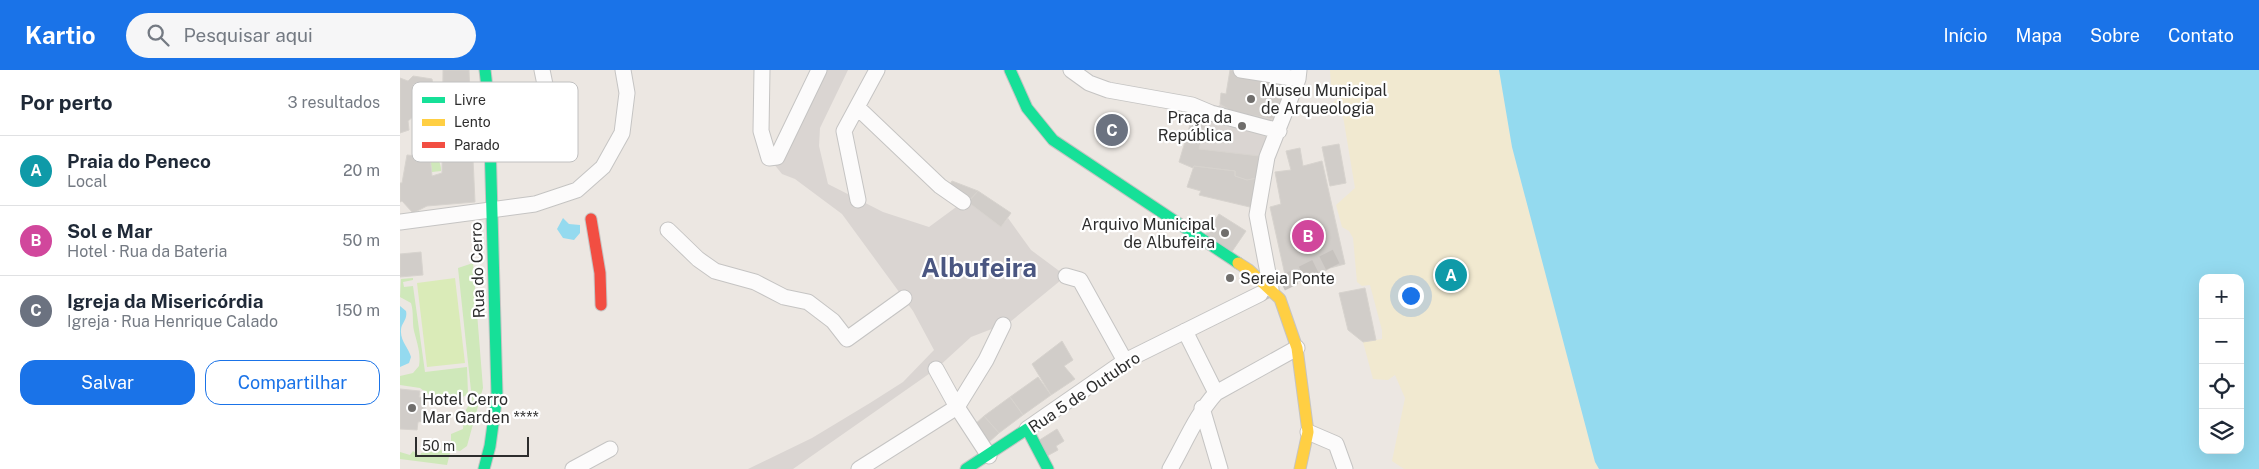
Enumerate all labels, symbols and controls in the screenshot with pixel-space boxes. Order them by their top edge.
search box [126,13,476,58]
text: Kartio [25,21,96,49]
icon: search [144,21,172,49]
text: Pesquisar aqui [184,24,313,46]
text: Início [1943,25,1988,46]
text: Mapa [2016,25,2062,46]
text: Sobre [2090,25,2140,46]
text: Contato [2168,25,2234,46]
place label: Museu Municipal de Arqueologia [1261,81,1387,118]
legend [412,82,578,162]
text: Por perto [20,90,113,115]
text: Livre [454,92,486,108]
text: 3 resultados [288,93,380,112]
marker: Museu Municipal de Arqueologia [1245,93,1257,105]
place label: Praça da República [1158,108,1232,145]
pin: C [1096,111,1128,149]
text: Lento [454,114,491,130]
marker: Praça da República [1236,120,1248,132]
text: Parado [454,137,500,153]
text: Praia do Peneco [67,150,211,172]
text: A [30,161,42,180]
text: 20 m [343,161,380,180]
text: Local [67,172,107,191]
place label: Arquivo Municipal de Albufeira [1081,215,1215,252]
pin: B [1292,217,1324,255]
text: Sol e Mar [67,220,153,242]
street label: Rua do Cerro [466,221,489,318]
marker: Arquivo Municipal de Albufeira [1219,227,1231,239]
text: B [31,231,41,250]
text: 50 m [342,231,380,250]
text: Hotel · Rua da Bateria [67,242,227,261]
district label: Albufeira [921,252,1037,283]
pin: A [1435,256,1467,294]
place label: Sereia Ponte [1240,269,1335,288]
marker: Sereia Ponte [1224,272,1236,284]
map controls [2199,274,2244,454]
button: + [2199,274,2244,319]
your location [1398,283,1424,309]
text: Igreja da Misericórdia [67,290,263,312]
text: C [30,301,42,320]
text: 150 m [336,301,380,320]
text: Igreja · Rua Henrique Calado [67,312,278,331]
button: − [2199,319,2244,364]
street label: Rua 5 de Outubro [1025,348,1144,437]
button: Salvar [20,360,195,405]
button: Compartilhar [205,360,380,405]
button: locate [2199,364,2244,409]
place label: Hotel Cerro Mar Garden **** [422,390,539,427]
marker: Hotel Cerro Mar Garden **** [406,402,418,414]
button: layers [2199,409,2244,454]
scale bar [415,434,529,457]
text: 50 m [422,438,455,454]

